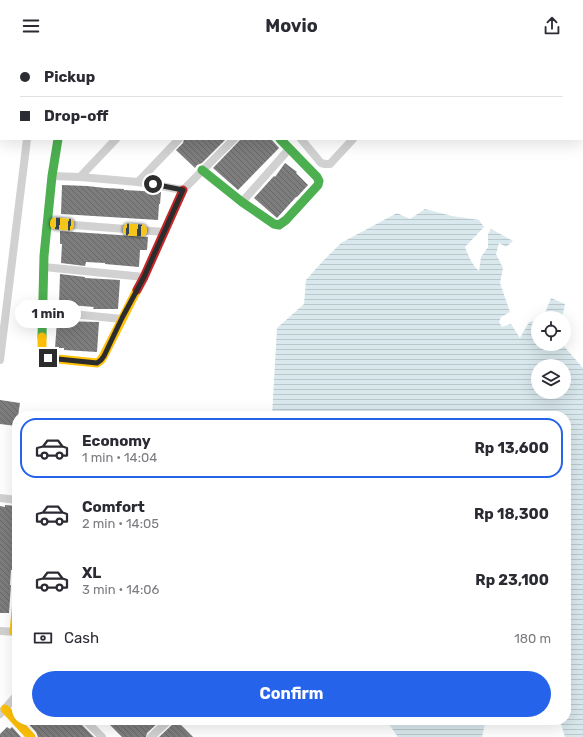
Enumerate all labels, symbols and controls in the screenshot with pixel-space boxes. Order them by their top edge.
icon: menu [20,15,42,37]
text: Movio [265,15,318,37]
icon: share [541,15,563,37]
text: Pickup [44,68,95,86]
text: Drop-off [44,107,108,125]
route start [144,175,162,193]
car [50,217,74,231]
car [123,223,147,237]
callout: 1 min [15,300,81,328]
text: 1 min [31,306,65,321]
map controls [531,311,571,399]
button: locate [531,311,571,351]
route end [39,349,57,367]
button: layers [531,359,571,399]
icon: car [34,430,70,466]
text: Economy [82,432,151,450]
text: Rp 13,600 [474,439,549,457]
text: 1 min · 14:04 [82,450,157,465]
icon: car [34,496,70,532]
text: Comfort [82,498,145,516]
text: Rp 18,300 [474,505,549,523]
text: 2 min · 14:05 [82,516,159,531]
icon: car [34,562,70,598]
text: XL [82,564,101,582]
text: Rp 23,100 [475,571,549,589]
text: 3 min · 14:06 [82,582,159,597]
icon: cash [32,627,54,649]
text: Cash [64,629,99,647]
text: 180 m [514,631,551,646]
button: Confirm [32,671,551,717]

